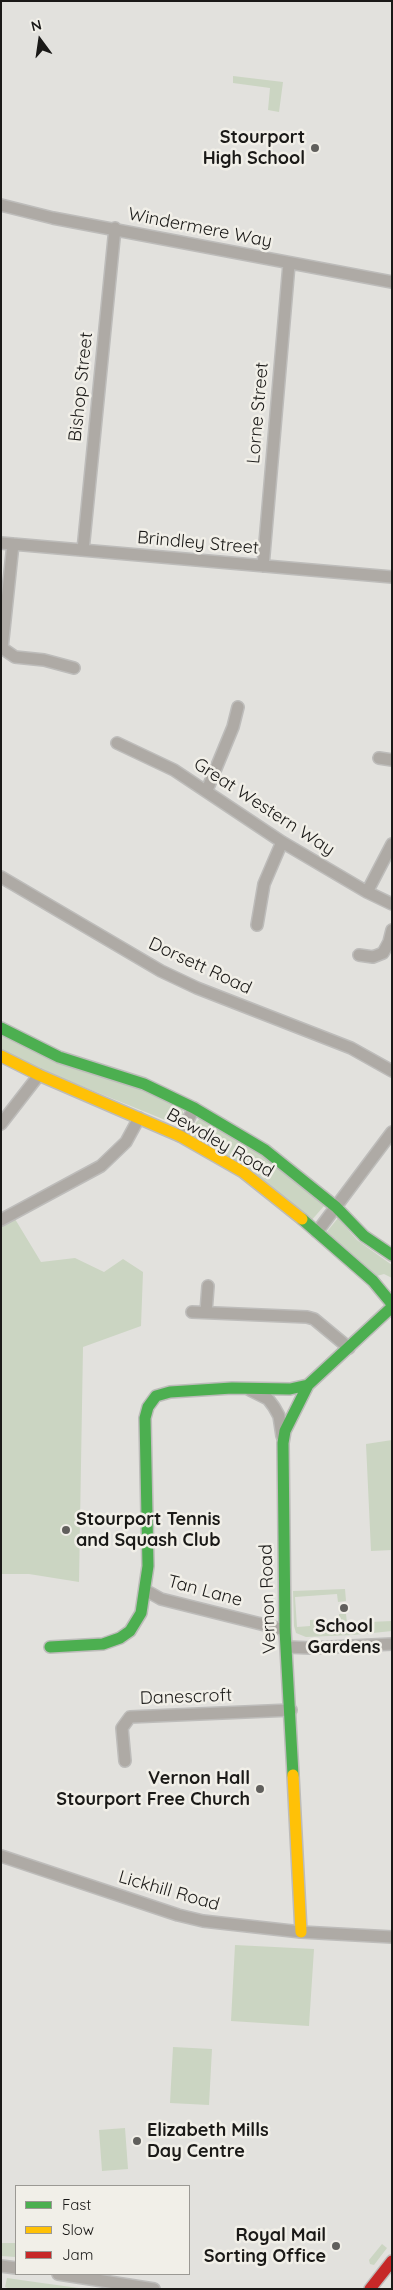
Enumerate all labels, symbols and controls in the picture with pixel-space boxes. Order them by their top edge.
north arrow [15,15,65,65]
text: N [29,15,44,35]
place label: Stourport High School [203,127,305,170]
marker: Stourport High School [309,142,321,154]
street label: Windermere Way [126,203,274,253]
street label: Bishop Street [65,331,97,443]
street label: Lorne Street [243,361,273,465]
street label: Brindley Street [136,527,260,559]
street label: Great Western Way [189,753,339,861]
street label: Dorsett Road [145,933,255,999]
street label: Bewdley Road [163,1104,277,1182]
place label: Stourport Tennis and Squash Club [76,1509,220,1552]
marker: Stourport Tennis and Squash Club [60,1524,72,1536]
street label: Vernon Road [255,1544,281,1654]
street label: Tan Lane [165,1571,245,1611]
marker: School Gardens [338,1602,350,1614]
place label: School Gardens [308,1616,380,1658]
street label: Danescroft [140,1685,232,1709]
place label: Vernon Hall Stourport Free Church [56,1768,250,1810]
marker: Vernon Hall Stourport Free Church [254,1783,266,1795]
street label: Lickhill Road [116,1866,222,1916]
place label: Elizabeth Mills Day Centre [147,2120,269,2162]
marker: Elizabeth Mills Day Centre [131,2135,143,2147]
legend [15,2185,190,2275]
text: Fast [62,2195,91,2214]
text: Slow [62,2220,94,2239]
place label: Royal Mail Sorting Office [204,2225,326,2268]
marker: Royal Mail Sorting Office [330,2240,342,2252]
text: Jam [62,2245,93,2264]

